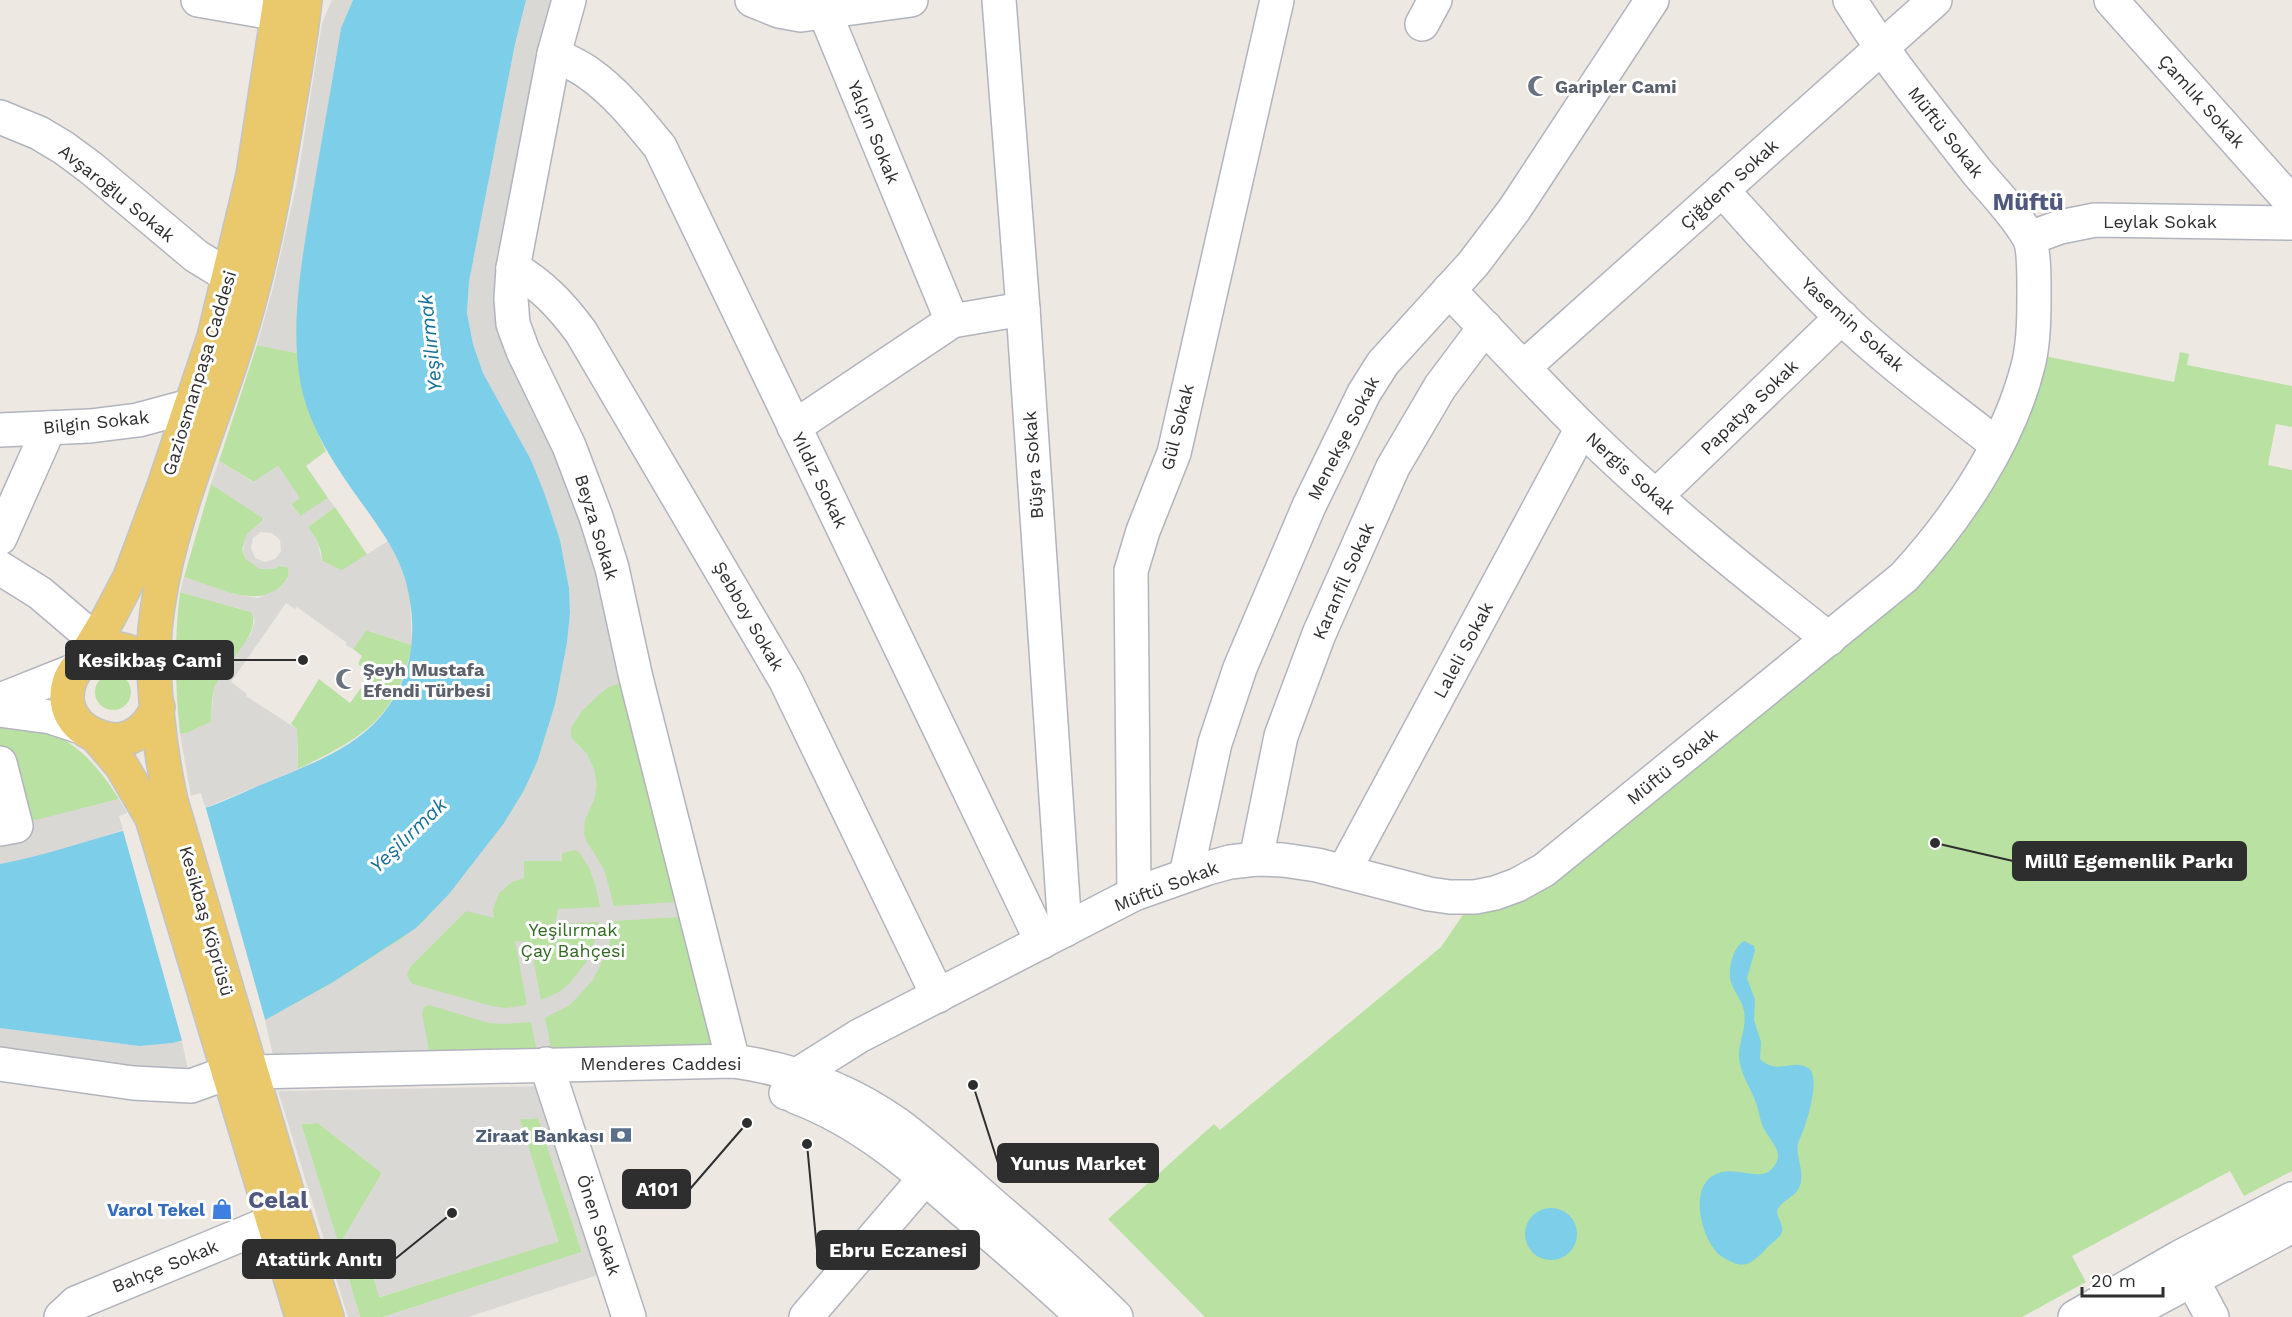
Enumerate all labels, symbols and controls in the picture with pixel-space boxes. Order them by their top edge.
street label: Çamlık Sokak [2154,50,2250,152]
mosque icon: Garipler Cami [1526,74,1550,98]
place label: Garipler Cami [1555,76,1676,97]
street label: Yalçın Sokak [844,77,904,187]
street label: Müftü Sokak [1904,82,1988,182]
street label: Çiğdem Sokak [1676,135,1782,233]
street label: Avşaroğlu Sokak [55,140,179,246]
district label: Müftü [1992,188,2064,216]
street label: Leylak Sokak [2103,211,2217,232]
street label: Gaziosmanpaşa Caddesi [158,268,240,478]
street label: Yasemin Sokak [1797,272,1909,376]
water label: Yeşilırmak [413,292,447,393]
street label: Papatya Sokak [1696,355,1802,459]
street label: Menekşe Sokak [1303,373,1383,503]
street label: Gül Sokak [1156,382,1198,472]
street label: Bilgin Sokak [42,406,150,438]
street label: Büşra Sokak [1019,410,1047,520]
street label: Nergis Sokak [1582,427,1680,519]
street label: Yıldız Sokak [788,429,852,531]
street label: Beyza Sokak [571,472,623,582]
street label: Karanfil Sokak [1308,519,1378,643]
street label: Şebboy Sokak [709,558,789,674]
street label: Laleli Sokak [1429,598,1497,702]
callout: Kesikbaş Cami [66,641,233,679]
text: Kesikbaş Cami [78,648,222,672]
place label: Şeyh Mustafa Efendi Türbesi [363,659,491,701]
mosque icon: Şeyh Mustafa Efendi Türbesi [334,667,358,691]
street label: Müftü Sokak [1623,723,1721,809]
water label: Yeşilırmak [364,792,452,878]
callout: Millî Egemenlik Parkı [2013,842,2246,880]
street label: Kesikbaş Köprüsü [176,844,238,998]
text: Millî Egemenlik Parkı [2025,849,2233,873]
street label: Müftü Sokak [1111,856,1221,916]
park label: Yeşilırmak Çay Bahçesi [521,919,625,961]
street label: Menderes Caddesi [580,1053,742,1074]
bank icon: Ziraat Bankası [609,1123,633,1147]
place label: Ziraat Bankası [476,1125,604,1146]
callout: Yunus Market [998,1144,1158,1182]
text: Yunus Market [1010,1151,1146,1175]
callout: A101 [623,1170,690,1208]
street label: Önen Sokak [573,1172,625,1278]
text: A101 [636,1177,678,1201]
district label: Celal [248,1186,308,1214]
shop icon: Varol Tekel [210,1197,234,1221]
place label: Varol Tekel [107,1199,205,1220]
callout: Ebru Eczanesi [817,1231,979,1269]
street label: Bahçe Sokak [109,1235,221,1297]
text: Ebru Eczanesi [829,1238,967,1262]
callout: Atatürk Anıtı [243,1240,395,1278]
text: Atatürk Anıtı [256,1247,382,1271]
scale bar [2082,1260,2163,1298]
text: 20 m [2091,1270,2136,1291]

